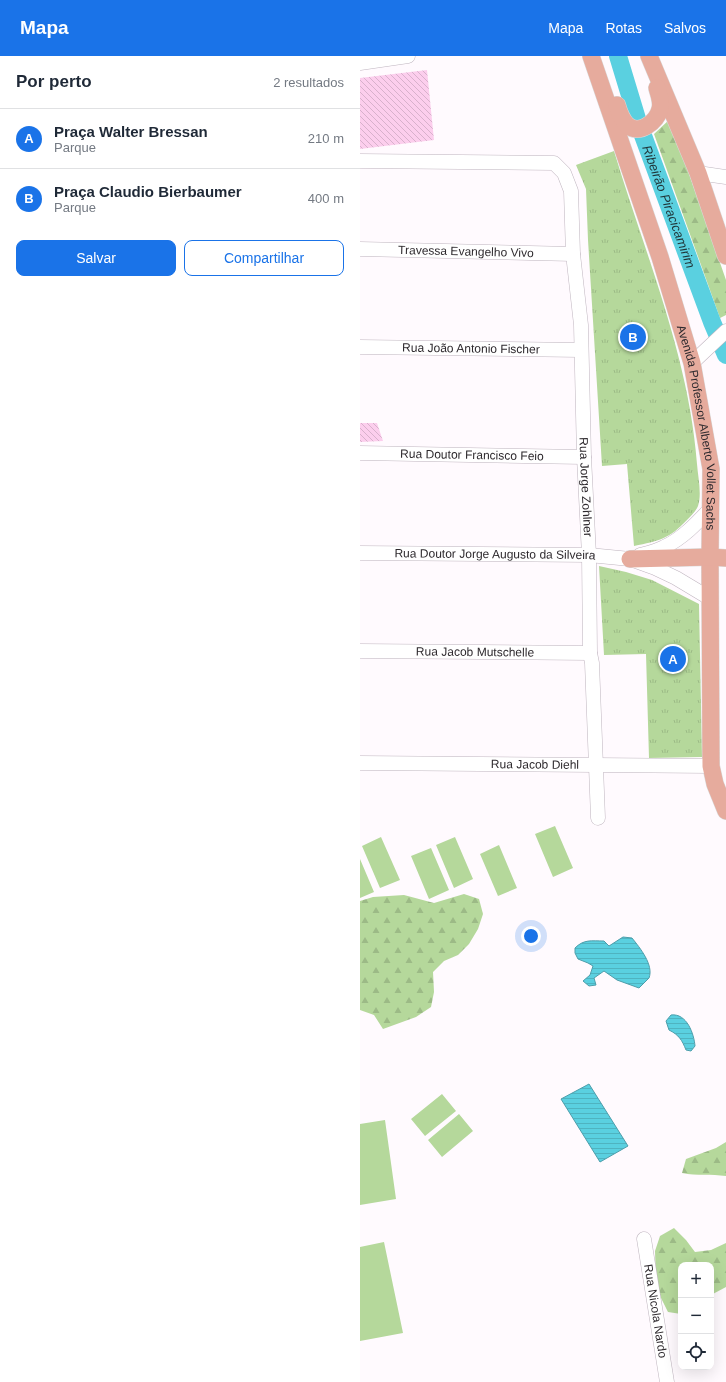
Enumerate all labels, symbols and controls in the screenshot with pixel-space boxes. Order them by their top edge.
text: Mapa [20,17,69,38]
text: Mapa [548,20,583,36]
text: Rotas [605,20,642,36]
text: Salvos [664,20,706,36]
text: Por perto [16,72,92,91]
text: 2 resultados [273,75,344,90]
text: Praça Walter Bressan [54,123,208,140]
text: A [24,131,34,146]
text: 210 m [308,131,344,146]
text: Parque [54,140,96,155]
water label: Ribeirão Piracicamirim [640,143,699,270]
text: Praça Claudio Bierbaumer [54,183,242,200]
text: B [24,191,34,206]
text: 400 m [308,191,344,206]
text: Parque [54,200,96,215]
button: Salvar [16,240,176,276]
button: Compartilhar [184,240,344,276]
street label: Travessa Evangelho Vivo [398,243,534,260]
pin: B [620,322,646,352]
street label: Avenida Professor Alberto Vollet Sachs [674,323,718,530]
street label: Rua João Antonio Fischer [402,341,540,356]
street label: Rua Jorge Zohlner [577,437,595,537]
street label: Rua Doutor Francisco Feio [400,447,544,463]
street label: Rua Doutor Jorge Augusto da Silveira [394,546,597,563]
street label: Rua Jacob Mutschelle [416,644,534,660]
pin: A [660,644,686,674]
street label: Rua Jacob Diehl [491,757,579,772]
your location [521,926,541,946]
map controls [678,1262,714,1370]
button: + [678,1262,714,1298]
street label: Rua Nicola Nardo [641,1263,670,1359]
button: − [678,1298,714,1334]
button: locate [678,1334,714,1370]

